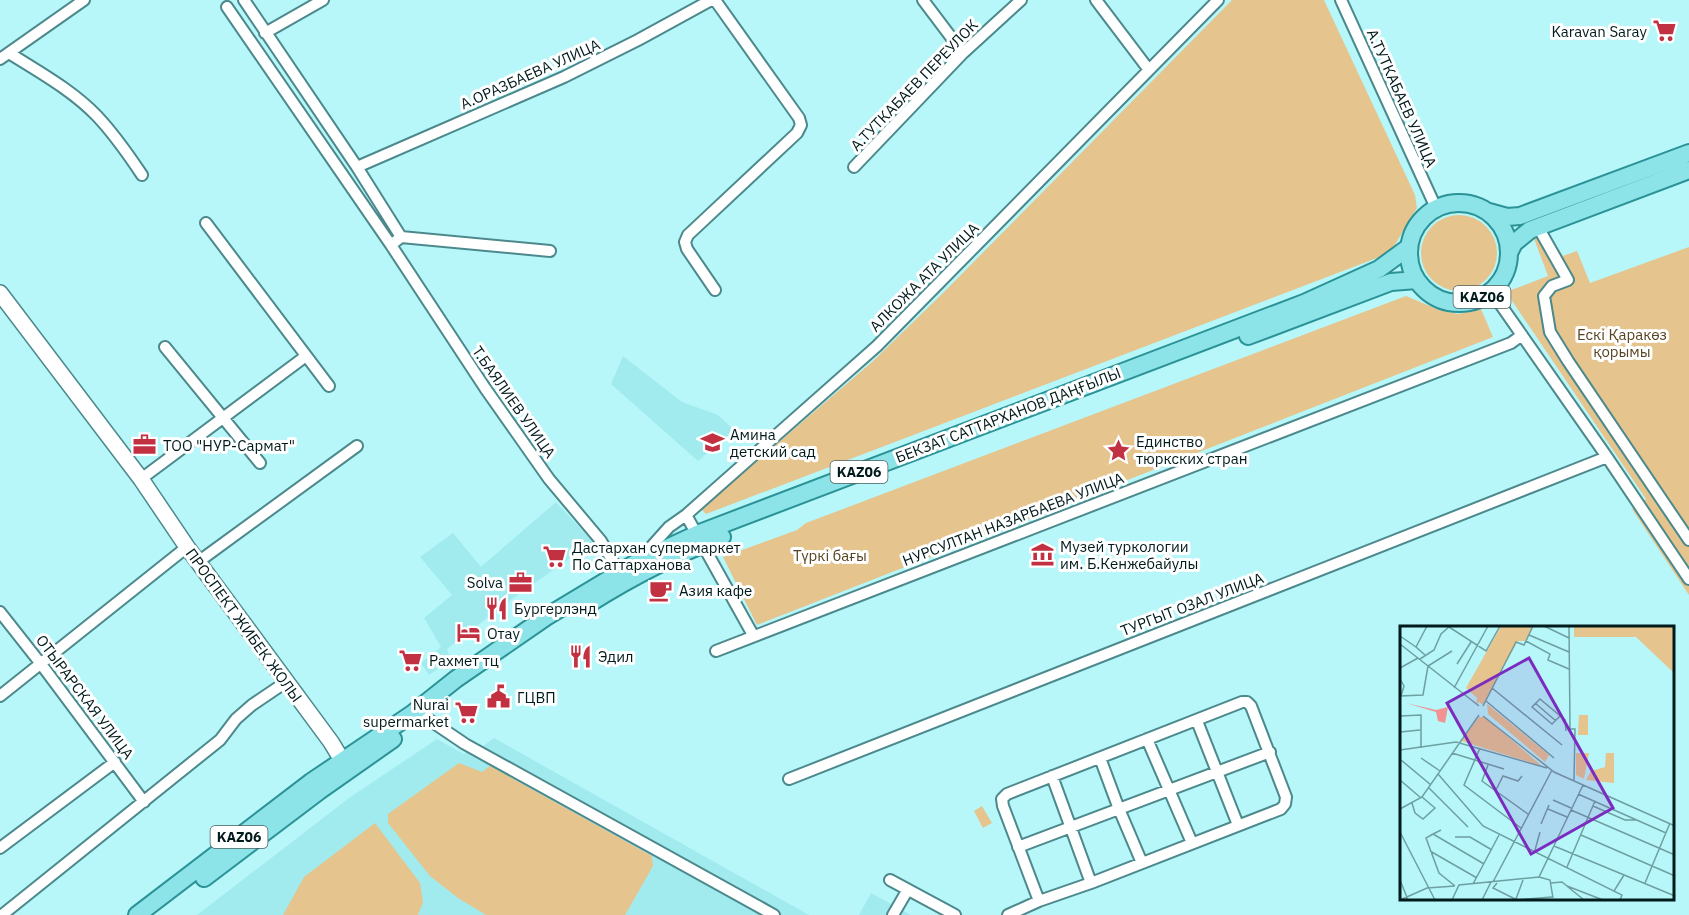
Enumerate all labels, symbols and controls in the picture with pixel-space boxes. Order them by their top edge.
street label: А.ТУТКАБАЕВ ПЕРЕУЛОК [846,15,982,155]
supermarket icon: Karavan Saray [1652,18,1678,44]
place label: Karavan Saray [1551,22,1648,41]
street label: А.ТУТКАБАЕВ УЛИЦА [1363,26,1441,170]
street label: А.ОРАЗБАЕВА УЛИЦА [457,34,603,113]
street label: АЛКОЖА АТА УЛИЦА [865,218,983,336]
road number: KАZ06 [1454,286,1510,308]
park label: Ескі Қаракөз қорымы [1577,325,1667,361]
street label: Т.БАЯЛИЕВ УЛИЦА [468,342,560,462]
street label: БЕКЗАТ САТТАРХАНОВ ДАҢҒЫЛЫ [893,363,1123,467]
place label: Амина детский сад [730,425,816,461]
school or university icon: Амина детский сад [699,430,725,456]
office icon: ТОО "НУР-Сармат" [132,432,158,458]
place label: Единство тюркских стран [1136,432,1247,468]
place label: ТОО "НУР-Сармат" [163,436,295,455]
place icon: Единство тюркских стран [1105,437,1131,463]
road number: KАZ06 [830,461,888,483]
street label: НУРСУЛТАН НАЗАРБАЕВА УЛИЦА [900,468,1127,570]
place label: Музей туркологии им. Б.Кенжебайулы [1060,537,1198,573]
place label: Дастархан супермаркет По Саттарханова [572,538,741,574]
museum icon: Музей туркологии им. Б.Кенжебайулы [1029,542,1055,568]
supermarket icon: Дастархан супермаркет По Саттарханова [541,543,567,569]
street label: ПРОСПЕКТ ЖИБЕК ЖОЛЫ [182,544,306,706]
park label: Түркі бағы [793,546,867,565]
street label: ТУРГЫТ ОЗАЛ УЛИЦА [1118,568,1267,640]
office icon: Solva [508,569,534,595]
place label: Solva [467,573,503,592]
cafe icon: Азия кафе [648,577,674,603]
place label: Азия кафе [679,581,752,600]
restaurant icon: Бургерлэнд [483,595,509,621]
place label: Бургерлэнд [514,599,597,618]
hotel icon: Отау [456,620,482,646]
place label: Отау [487,624,520,643]
inset map [1400,626,1674,900]
street label: ОТЫРАРСКАЯ УЛИЦА [32,631,138,763]
restaurant icon: Эдил [567,643,593,669]
supermarket icon: Рахмет тц [398,647,424,673]
place label: Эдил [598,647,634,666]
place label: Рахмет тц [429,651,499,670]
public building icon: ГЦВП [486,684,512,710]
place label: ГЦВП [517,688,556,707]
place label: Nurai supermarket [363,695,449,731]
supermarket icon: Nurai supermarket [454,700,480,726]
road number: KАZ06 [210,826,268,848]

